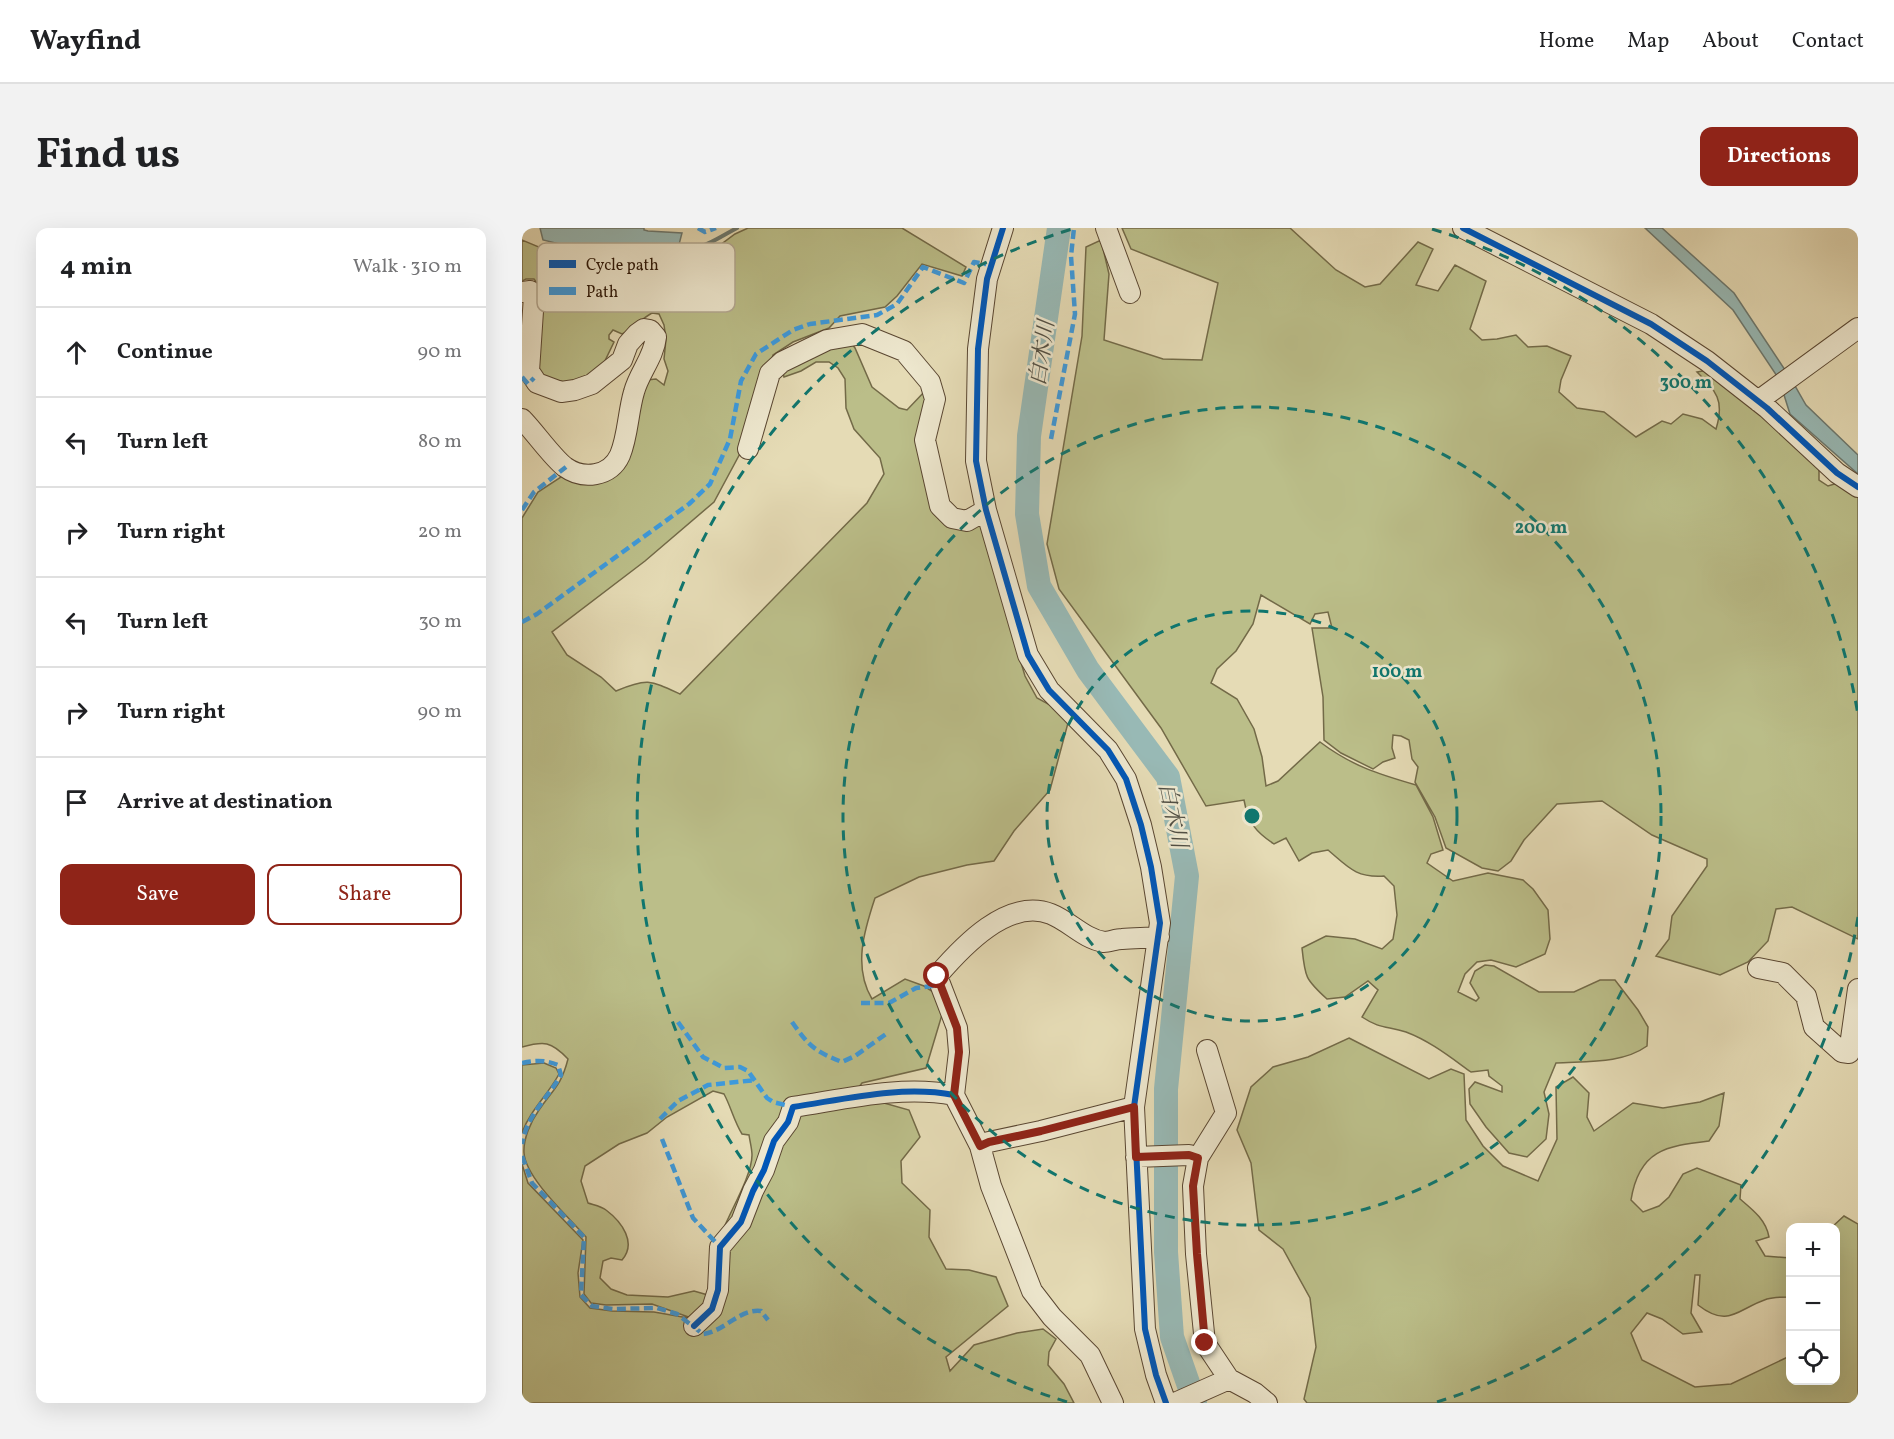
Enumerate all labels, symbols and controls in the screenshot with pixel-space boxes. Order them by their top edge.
text: Wayfind [30,22,141,61]
text: Home [1539,27,1594,56]
text: Map [1627,27,1669,56]
text: About [1702,27,1759,56]
text: Contact [1792,27,1864,56]
text: Find us [36,127,180,186]
button: Directions [1700,127,1858,186]
legend [537,243,735,312]
text: 4 min [60,249,132,285]
text: Walk · 310 m [353,253,462,281]
text: Cycle path [586,255,659,277]
text: Path [586,282,618,304]
water label: 白木川 [1024,317,1064,388]
icon: ahead [60,336,93,369]
text: Continue [117,337,213,368]
text: 90 m [418,338,462,366]
text: 300 m [1660,371,1712,396]
icon: left [60,426,93,459]
text: Turn left [117,427,208,458]
text: 80 m [418,428,462,456]
icon: right [60,516,93,549]
text: 200 m [1515,516,1567,541]
text: Turn right [117,517,225,548]
text: 20 m [418,518,462,546]
icon: left [60,606,93,639]
text: Turn left [117,607,208,638]
text: 30 m [418,608,462,636]
text: 100 m [1372,660,1422,685]
icon: right [60,696,93,729]
text: Turn right [117,697,225,728]
text: 90 m [418,698,462,726]
water label: 白木川 [1150,780,1194,853]
icon: arrive [60,786,93,819]
text: Arrive at destination [117,787,333,818]
centre of rings [1242,806,1262,826]
button: Save [60,864,255,925]
button: Share [267,864,462,925]
route start [923,962,949,988]
map controls [1786,1223,1840,1385]
button: + [1786,1223,1840,1277]
button: − [1786,1277,1840,1331]
route end [1191,1329,1217,1355]
button: locate [1786,1331,1840,1385]

